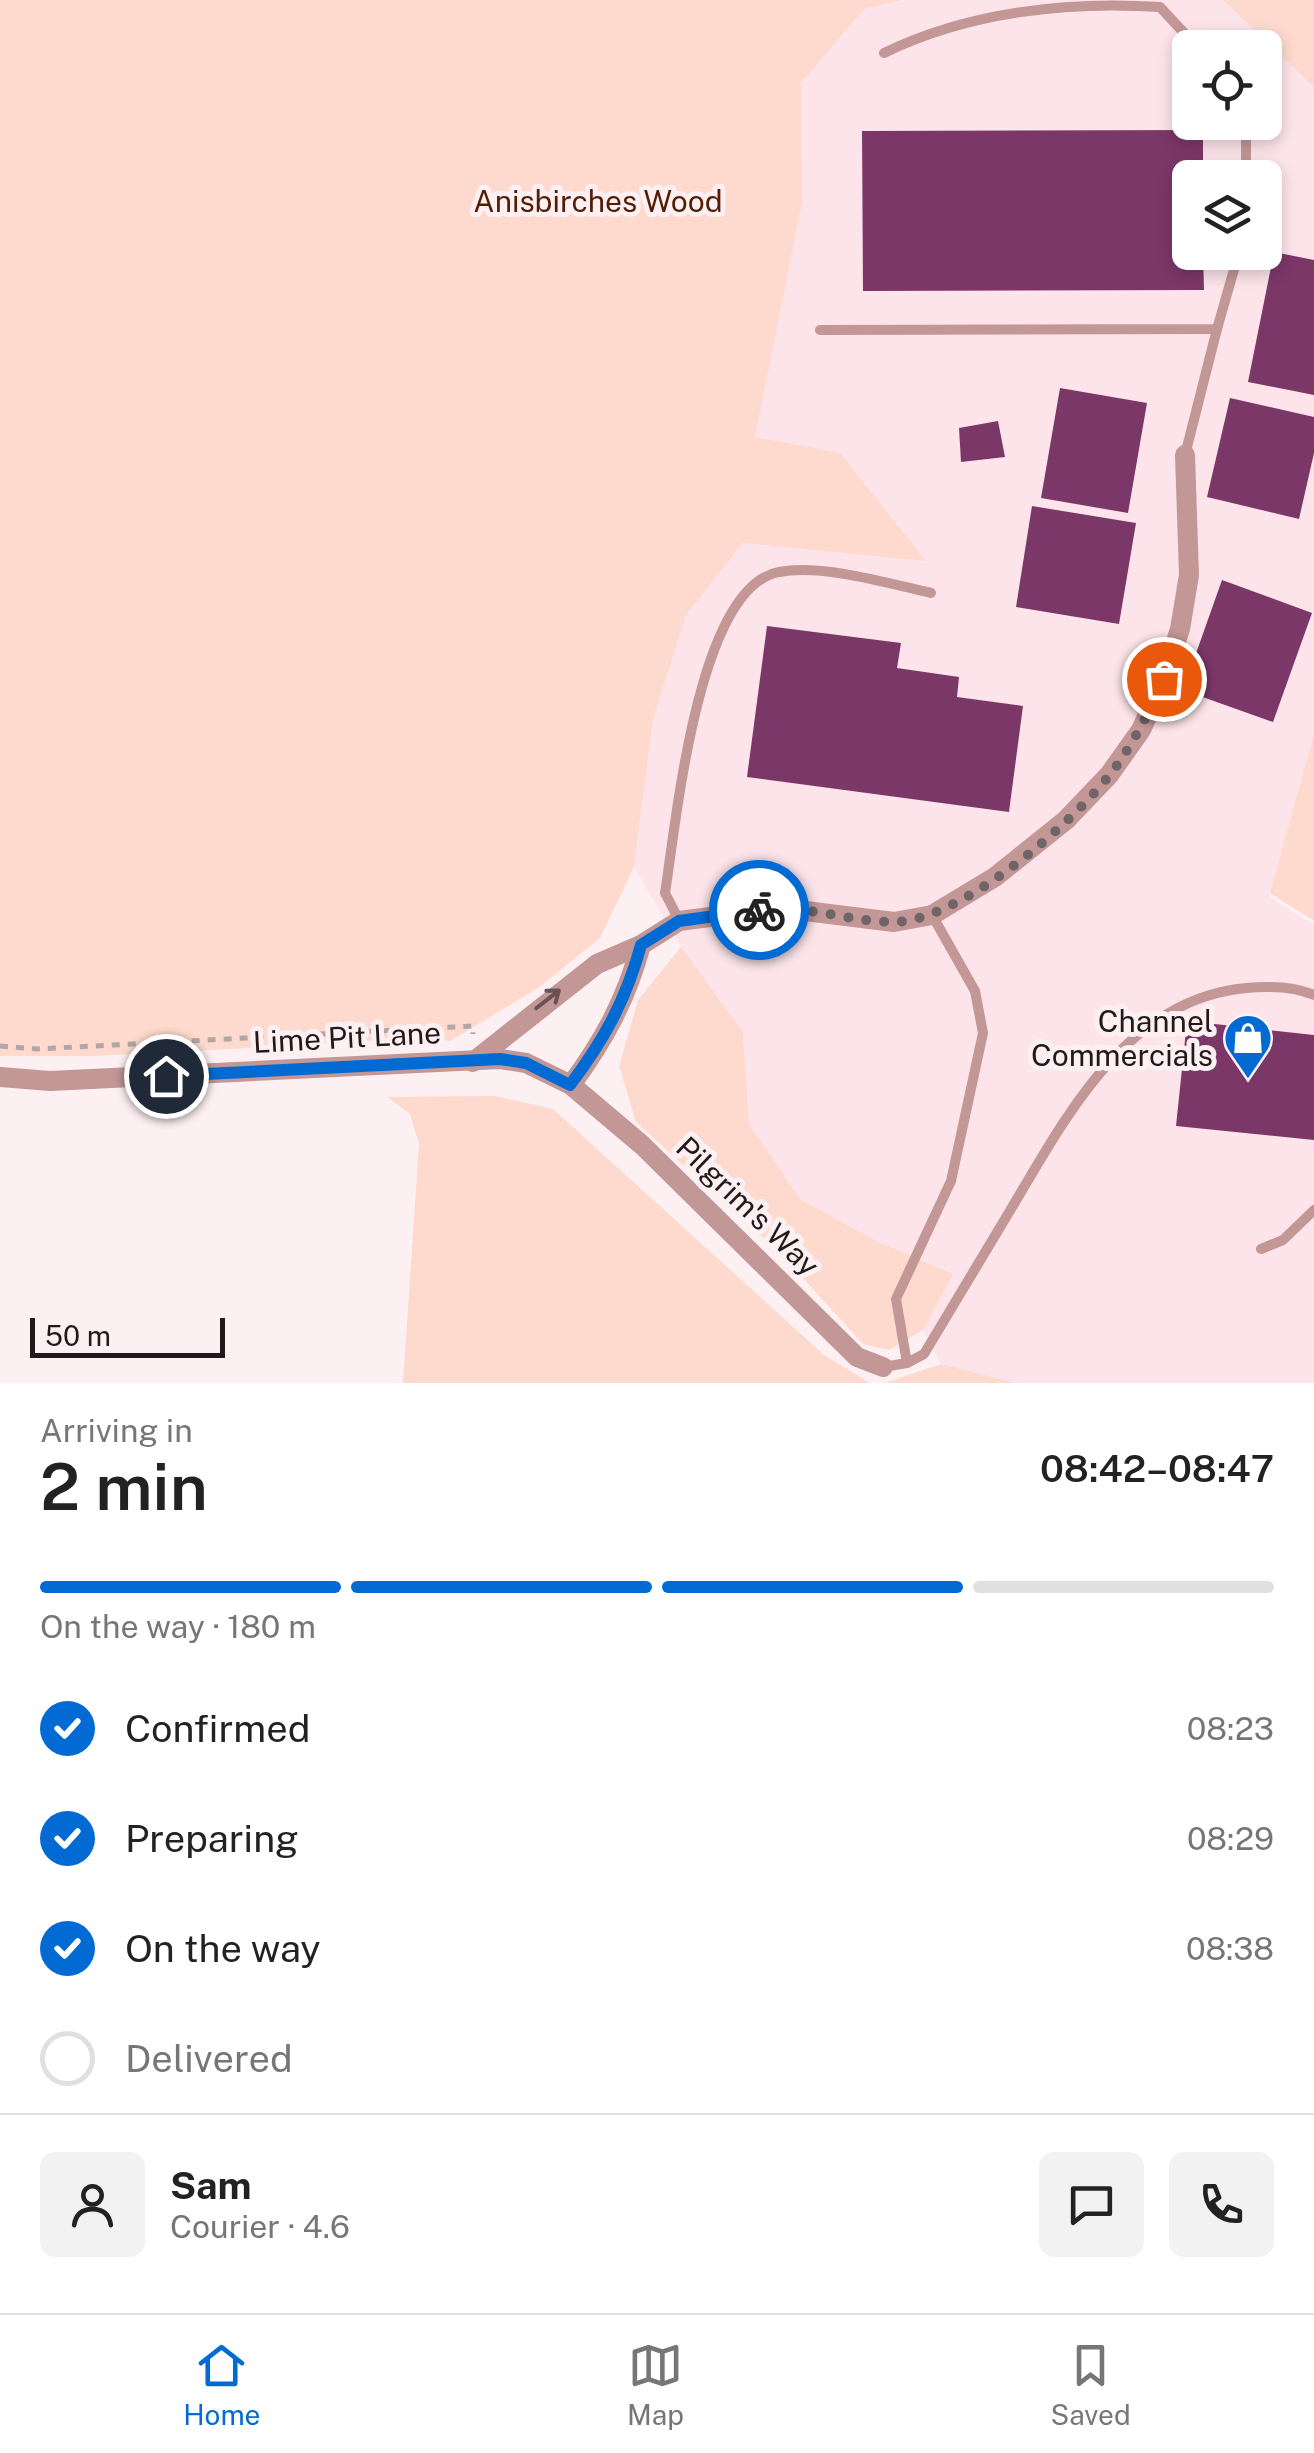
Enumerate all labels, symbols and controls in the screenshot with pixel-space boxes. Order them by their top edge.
map controls [1172,30,1282,270]
button: locate [1172,30,1282,140]
button: layers [1172,160,1282,270]
park label: Anisbirches Wood [473,183,723,219]
pin [1122,637,1207,722]
icon: bag [1137,652,1192,707]
courier [709,860,809,960]
icon: bike [732,883,787,938]
one-way arrow [534,989,560,1011]
place label: Channel Commercials [1031,1003,1213,1073]
shop icon: Channel Commercials [1222,1012,1274,1080]
street label: Lime Pit Lane [252,1014,442,1060]
pin [124,1034,209,1119]
icon: home [139,1049,194,1104]
street label: Pilgrim's Way [669,1129,827,1283]
scale bar [30,1313,225,1358]
text: 50 m [45,1319,111,1352]
text: Arriving in [40,1412,193,1449]
text: 08:42–08:47 [1040,1446,1274,1491]
text: 2 min [40,1448,208,1525]
text: On the way · 180 m [40,1608,316,1645]
icon: check [40,1701,95,1756]
text: Confirmed [125,1706,310,1751]
text: 08:23 [1187,1710,1274,1747]
icon: check [40,1811,95,1866]
text: Preparing [125,1816,299,1861]
text: 08:29 [1187,1820,1274,1857]
icon: check [40,1921,95,1976]
text: On the way [125,1926,321,1971]
text: 08:38 [1186,1930,1274,1967]
text: Delivered [125,2036,293,2081]
button: person [40,2152,145,2257]
button: chat [1039,2152,1144,2257]
button: phone [1169,2152,1274,2257]
text: Sam [170,2163,252,2208]
text: Courier · 4.6 [170,2208,350,2245]
tab: Home [183,2338,260,2431]
tab: Map [627,2338,684,2431]
tab: Saved [1051,2338,1131,2431]

